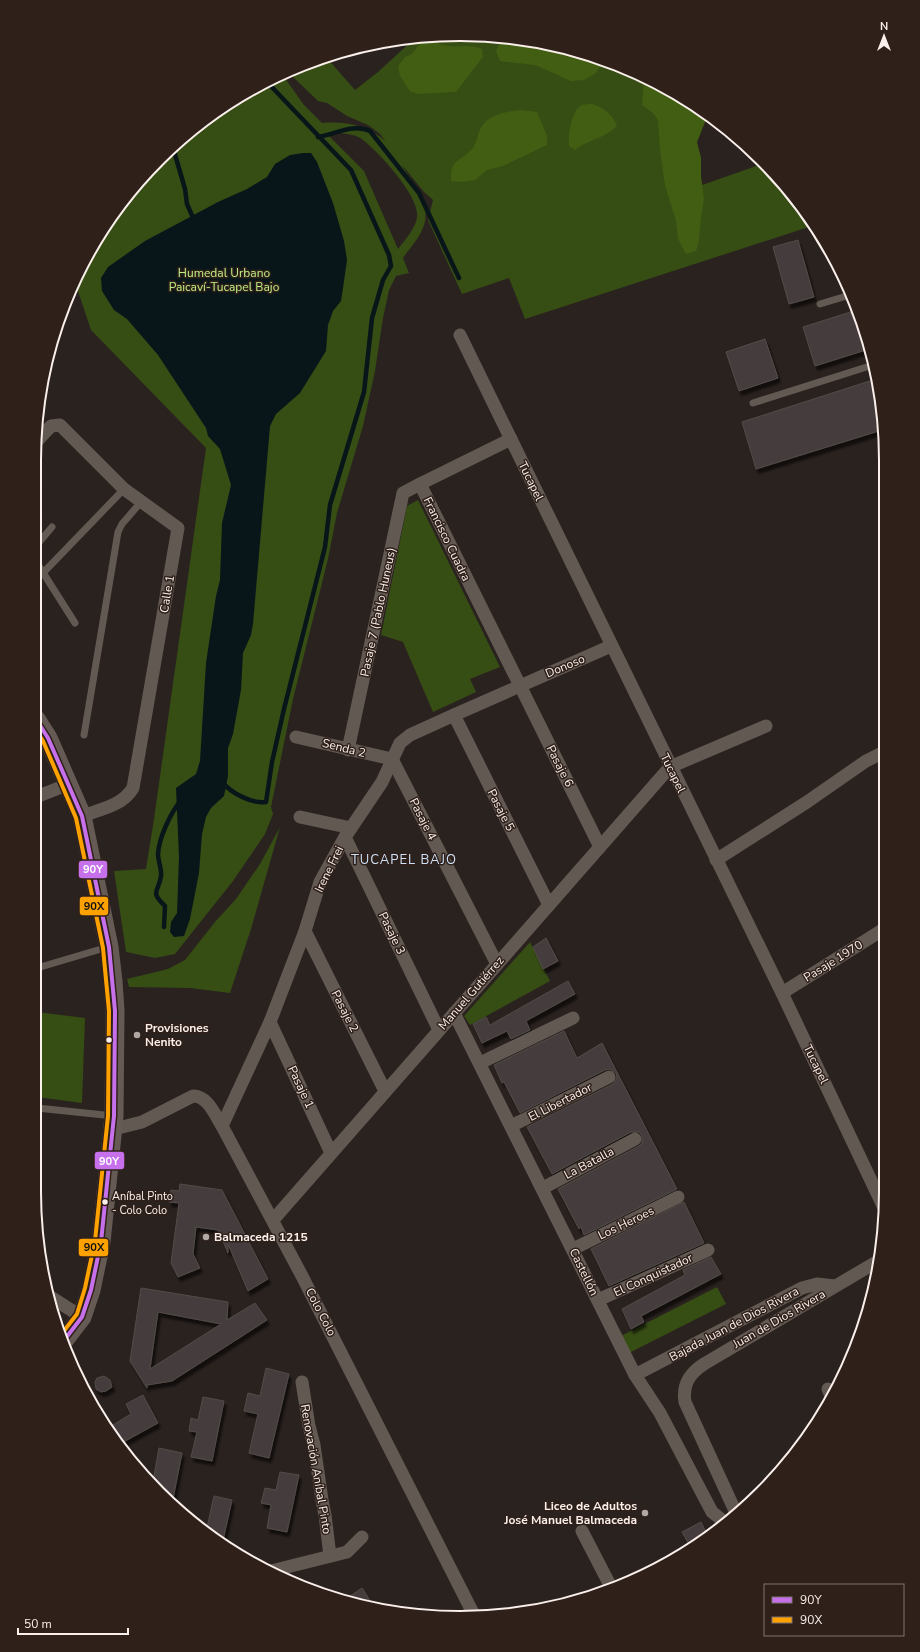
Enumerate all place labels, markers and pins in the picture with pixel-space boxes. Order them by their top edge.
place label: Provisiones Nenito [145,1020,209,1050]
marker: Provisiones Nenito [132,1030,142,1040]
unlabelled marker [104,1035,114,1045]
place label: Aníbal Pinto - Colo Colo [112,1189,173,1218]
marker: Aníbal Pinto - Colo Colo [100,1197,110,1207]
place label: Balmaceda 1215 [214,1229,308,1245]
marker: Balmaceda 1215 [201,1232,211,1242]
place label: Liceo de Adultos José Manuel Balmaceda [503,1498,637,1528]
marker: Liceo de Adultos José Manuel Balmaceda [640,1508,650,1518]

